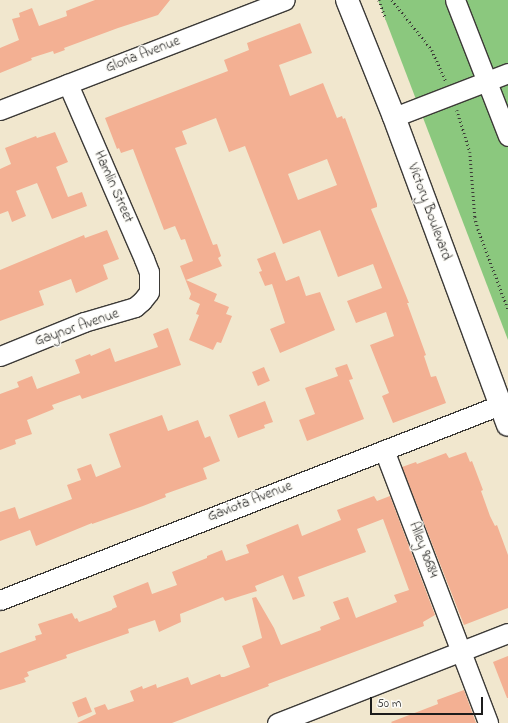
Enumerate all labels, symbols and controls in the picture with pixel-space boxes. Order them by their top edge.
street label: Gloria Avenue [103,33,183,77]
street label: Hamlin Street [90,148,136,226]
street label: Victory Boulevard [404,161,454,263]
street label: Gaynor Avenue [33,306,121,350]
street label: Gaviota Avenue [205,478,295,526]
street label: Alley 90684 [405,520,441,580]
scale bar [372,689,485,715]
text: 50 m [377,695,401,713]

